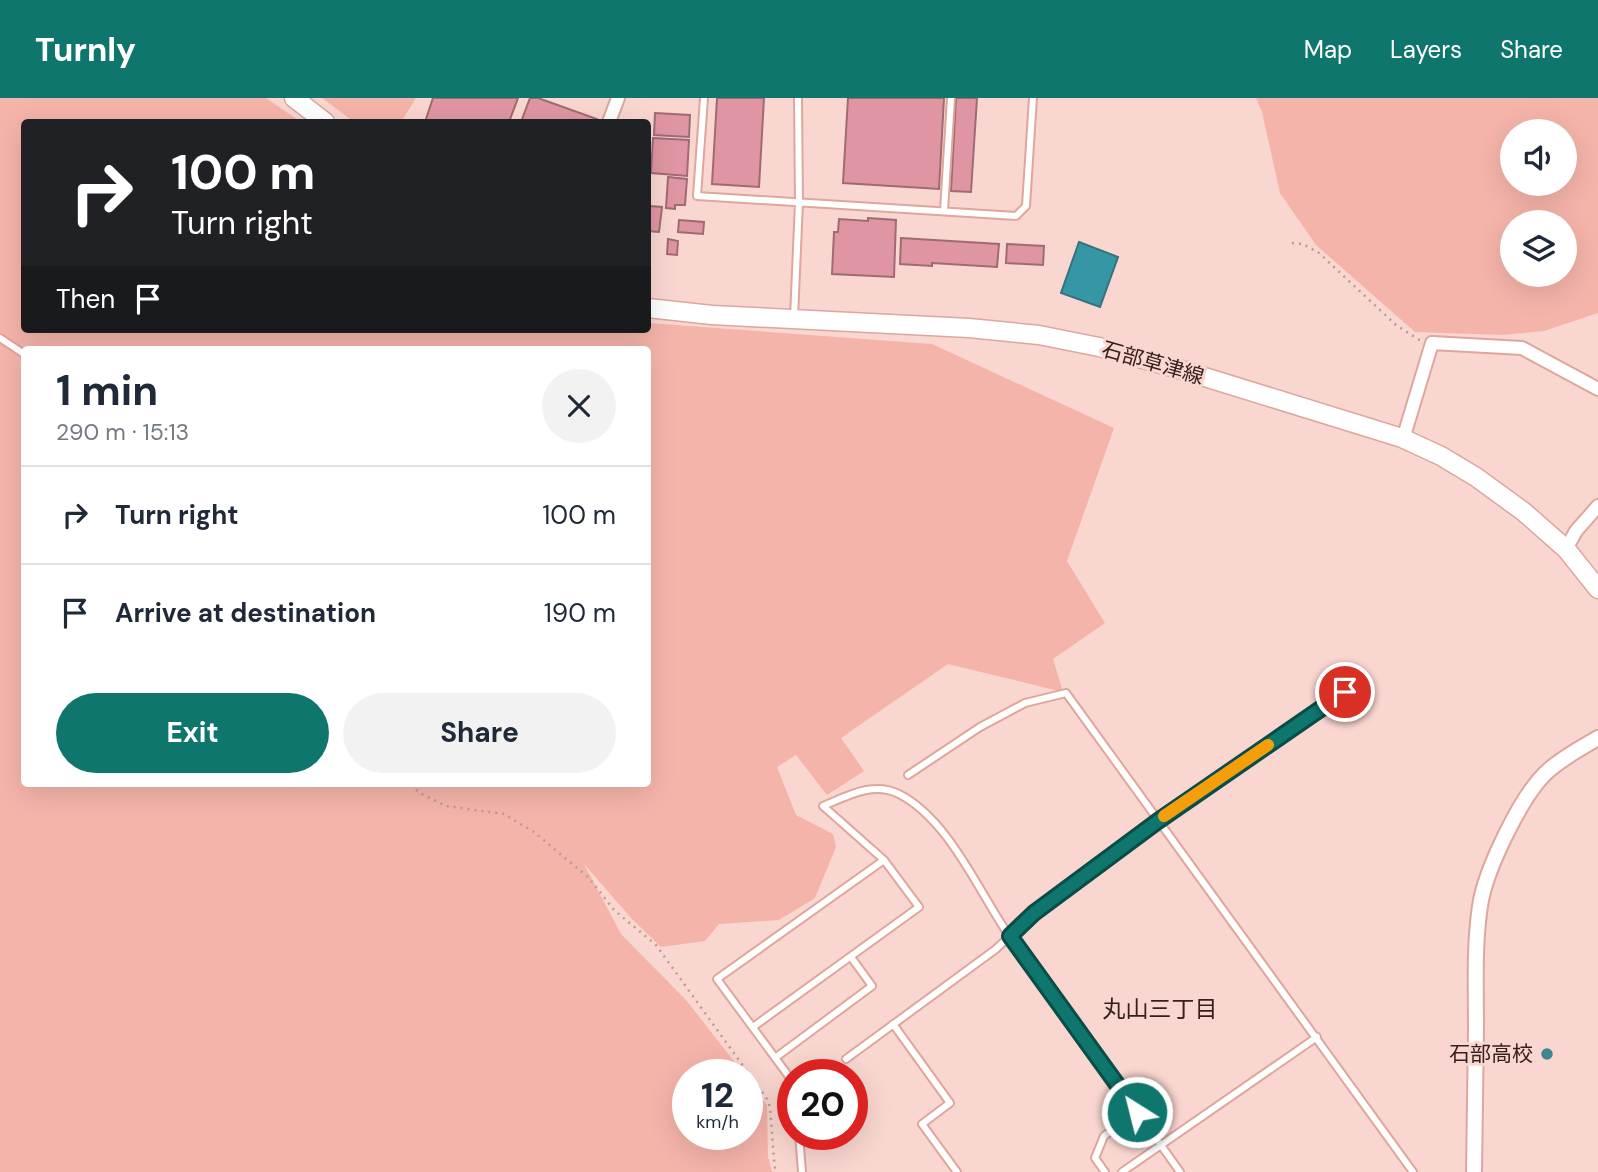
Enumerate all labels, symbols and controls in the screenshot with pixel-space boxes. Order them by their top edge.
text: Turnly [35,28,136,71]
text: Map [1304,34,1352,65]
text: Layers [1390,34,1462,65]
text: Share [1500,34,1563,65]
map controls [1500,119,1577,287]
button: sound [1500,119,1577,196]
text: 100 m [171,140,315,204]
icon: right [56,147,147,238]
text: Turn right [171,202,313,244]
button: layers [1500,210,1577,287]
icon: arrive [129,280,167,318]
text: Then [56,282,115,316]
street label: 石部草津線 [1099,335,1207,391]
text: 1 min [56,363,158,418]
button: close [542,369,616,443]
text: 290 m · 15:13 [56,417,189,447]
icon: right [56,496,94,534]
text: Turn right [115,498,239,532]
text: 100 m [542,498,616,532]
icon: arrive [56,594,94,632]
text: Arrive at destination [115,596,376,630]
text: 190 m [544,596,616,630]
pin [1315,662,1375,722]
icon: arrive [1326,673,1364,711]
button: Exit [56,693,329,773]
button: Share [343,693,616,773]
district label: 丸山三丁目 [1103,994,1218,1024]
place label: 石部高校 [1449,1040,1533,1068]
marker: 石部高校 [1539,1046,1555,1062]
speed limit sign: 20 [777,1059,868,1150]
text: 12 [701,1072,734,1118]
position arrow [1100,1075,1174,1149]
text: km/h [696,1110,739,1134]

